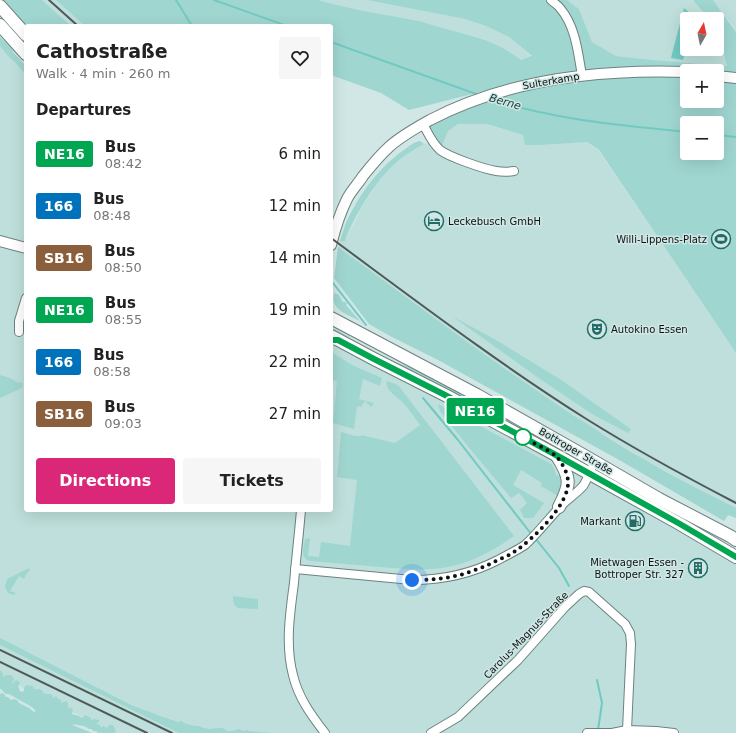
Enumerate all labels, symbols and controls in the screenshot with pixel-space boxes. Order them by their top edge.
north arrow [680,12,724,56]
map controls [680,12,724,160]
button: heart [279,37,321,79]
text: Cathostraße [36,40,168,62]
button: + [680,64,724,108]
text: Walk · 4 min · 260 m [36,66,170,81]
street label: Sulterkamp [522,71,580,91]
water label: Berne [488,91,523,113]
text: Departures [36,101,131,119]
button: − [680,116,724,160]
text: Bus [105,138,136,156]
text: 6 min [278,145,321,163]
text: NE16 [44,146,85,162]
text: 08:42 [105,156,142,171]
text: Bus [93,190,124,208]
text: 12 min [269,197,321,215]
text: 166 [44,198,73,214]
text: 08:48 [93,208,131,223]
hotel icon: Leckebusch GmbH [423,210,445,232]
place label: Leckebusch GmbH [448,216,541,227]
sports icon: Willi-Lippens-Platz [710,228,732,250]
place label: Willi-Lippens-Platz [616,234,707,245]
text: Bus [104,242,135,260]
text: 14 min [269,249,321,267]
text: SB16 [44,250,84,266]
text: 08:50 [104,260,142,275]
text: Bus [105,294,136,312]
text: 19 min [269,301,321,319]
text: NE16 [44,302,85,318]
text: 08:55 [105,312,142,327]
theatre icon: Autokino Essen [586,318,608,340]
place label: Autokino Essen [611,324,688,335]
text: Bus [93,346,124,364]
text: 22 min [269,353,321,371]
text: 166 [44,354,73,370]
text: 08:58 [93,364,131,379]
text: Bus [104,398,135,416]
line badge: NE16 [447,398,503,424]
text: NE16 [455,403,495,419]
text: 27 min [269,405,321,423]
text: SB16 [44,406,84,422]
text: 09:03 [104,416,142,431]
street label: Bottroper Straße [537,425,615,477]
unlabelled marker [514,428,532,446]
button: Directions [36,458,175,504]
button: Tickets [183,458,321,504]
fuel station icon: Markant [624,510,646,532]
place label: Markant [580,516,621,527]
place label: Mietwagen Essen - Bottroper Str. 327 [590,557,684,580]
building icon: Mietwagen Essen - Bottroper Str. 327 [687,557,709,579]
your location [402,570,422,590]
street label: Carolus-Magnus-Straße [482,589,570,681]

